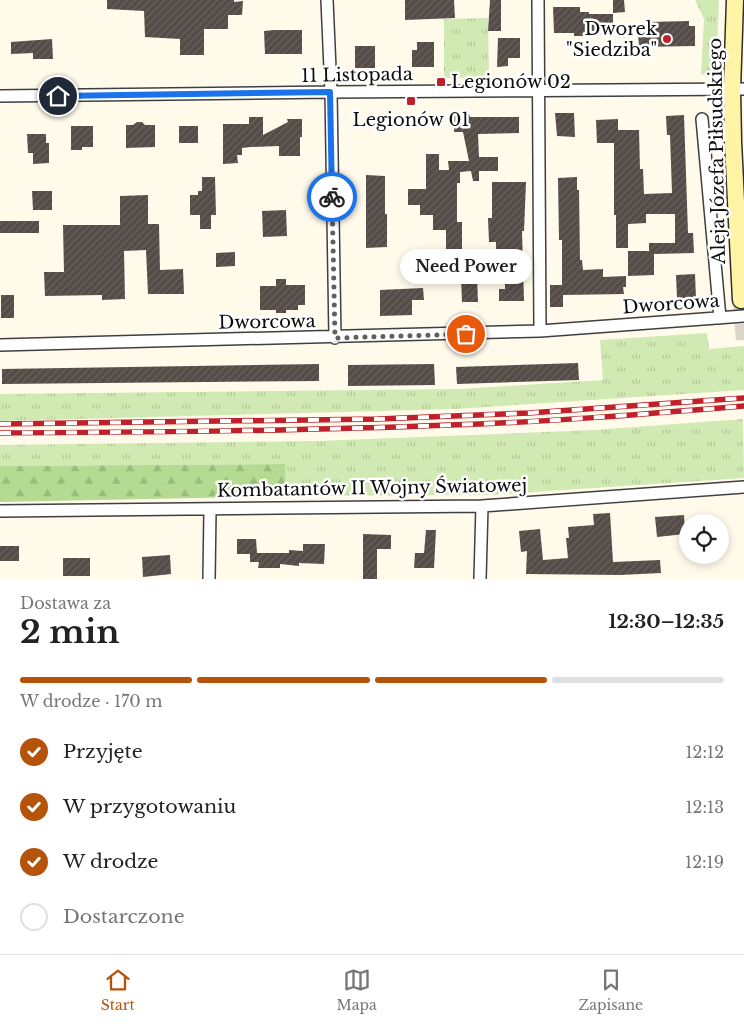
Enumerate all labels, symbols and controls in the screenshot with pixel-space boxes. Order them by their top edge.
place label: Dworek "Siedziba" [566,18,657,61]
marker: Dworek "Siedziba" [661,33,673,45]
street label: Aleja Józefa Piłsudskiego [704,38,730,265]
street label: 11 Listopada [301,63,413,87]
place label: Legionów 02 [451,71,571,93]
pin [37,75,79,117]
marker: Legionów 02 [435,76,447,88]
icon: home [44,82,72,110]
marker: Legionów 01 [405,95,417,107]
place label: Legionów 01 [353,109,469,131]
courier [307,172,357,222]
icon: bike [318,183,346,211]
callout: Need Power [400,249,532,284]
text: Need Power [415,256,517,276]
street label: Dworcowa [622,290,720,318]
street label: Dworcowa [218,310,316,334]
pin [445,313,487,355]
icon: bag [452,320,480,348]
street label: Kombatantów II Wojny Światowej [217,473,527,502]
map controls [679,514,729,564]
button: locate [679,514,729,564]
text: Dostawa za [20,593,111,613]
text: 12:30–12:35 [608,610,724,633]
text: 2 min [20,612,120,652]
text: W drodze · 170 m [20,691,162,711]
icon: check [20,738,48,766]
text: Przyjęte [63,740,143,763]
text: 12:12 [685,742,724,762]
icon: check [20,793,48,821]
text: W przygotowaniu [63,795,236,818]
text: 12:13 [685,797,724,817]
icon: check [20,848,48,876]
text: W drodze [63,850,158,873]
text: 12:19 [685,852,724,872]
text: Dostarczone [63,905,185,928]
tab: Start [101,966,135,1014]
tab: Mapa [337,966,377,1014]
tab: Zapisane [579,966,643,1014]

